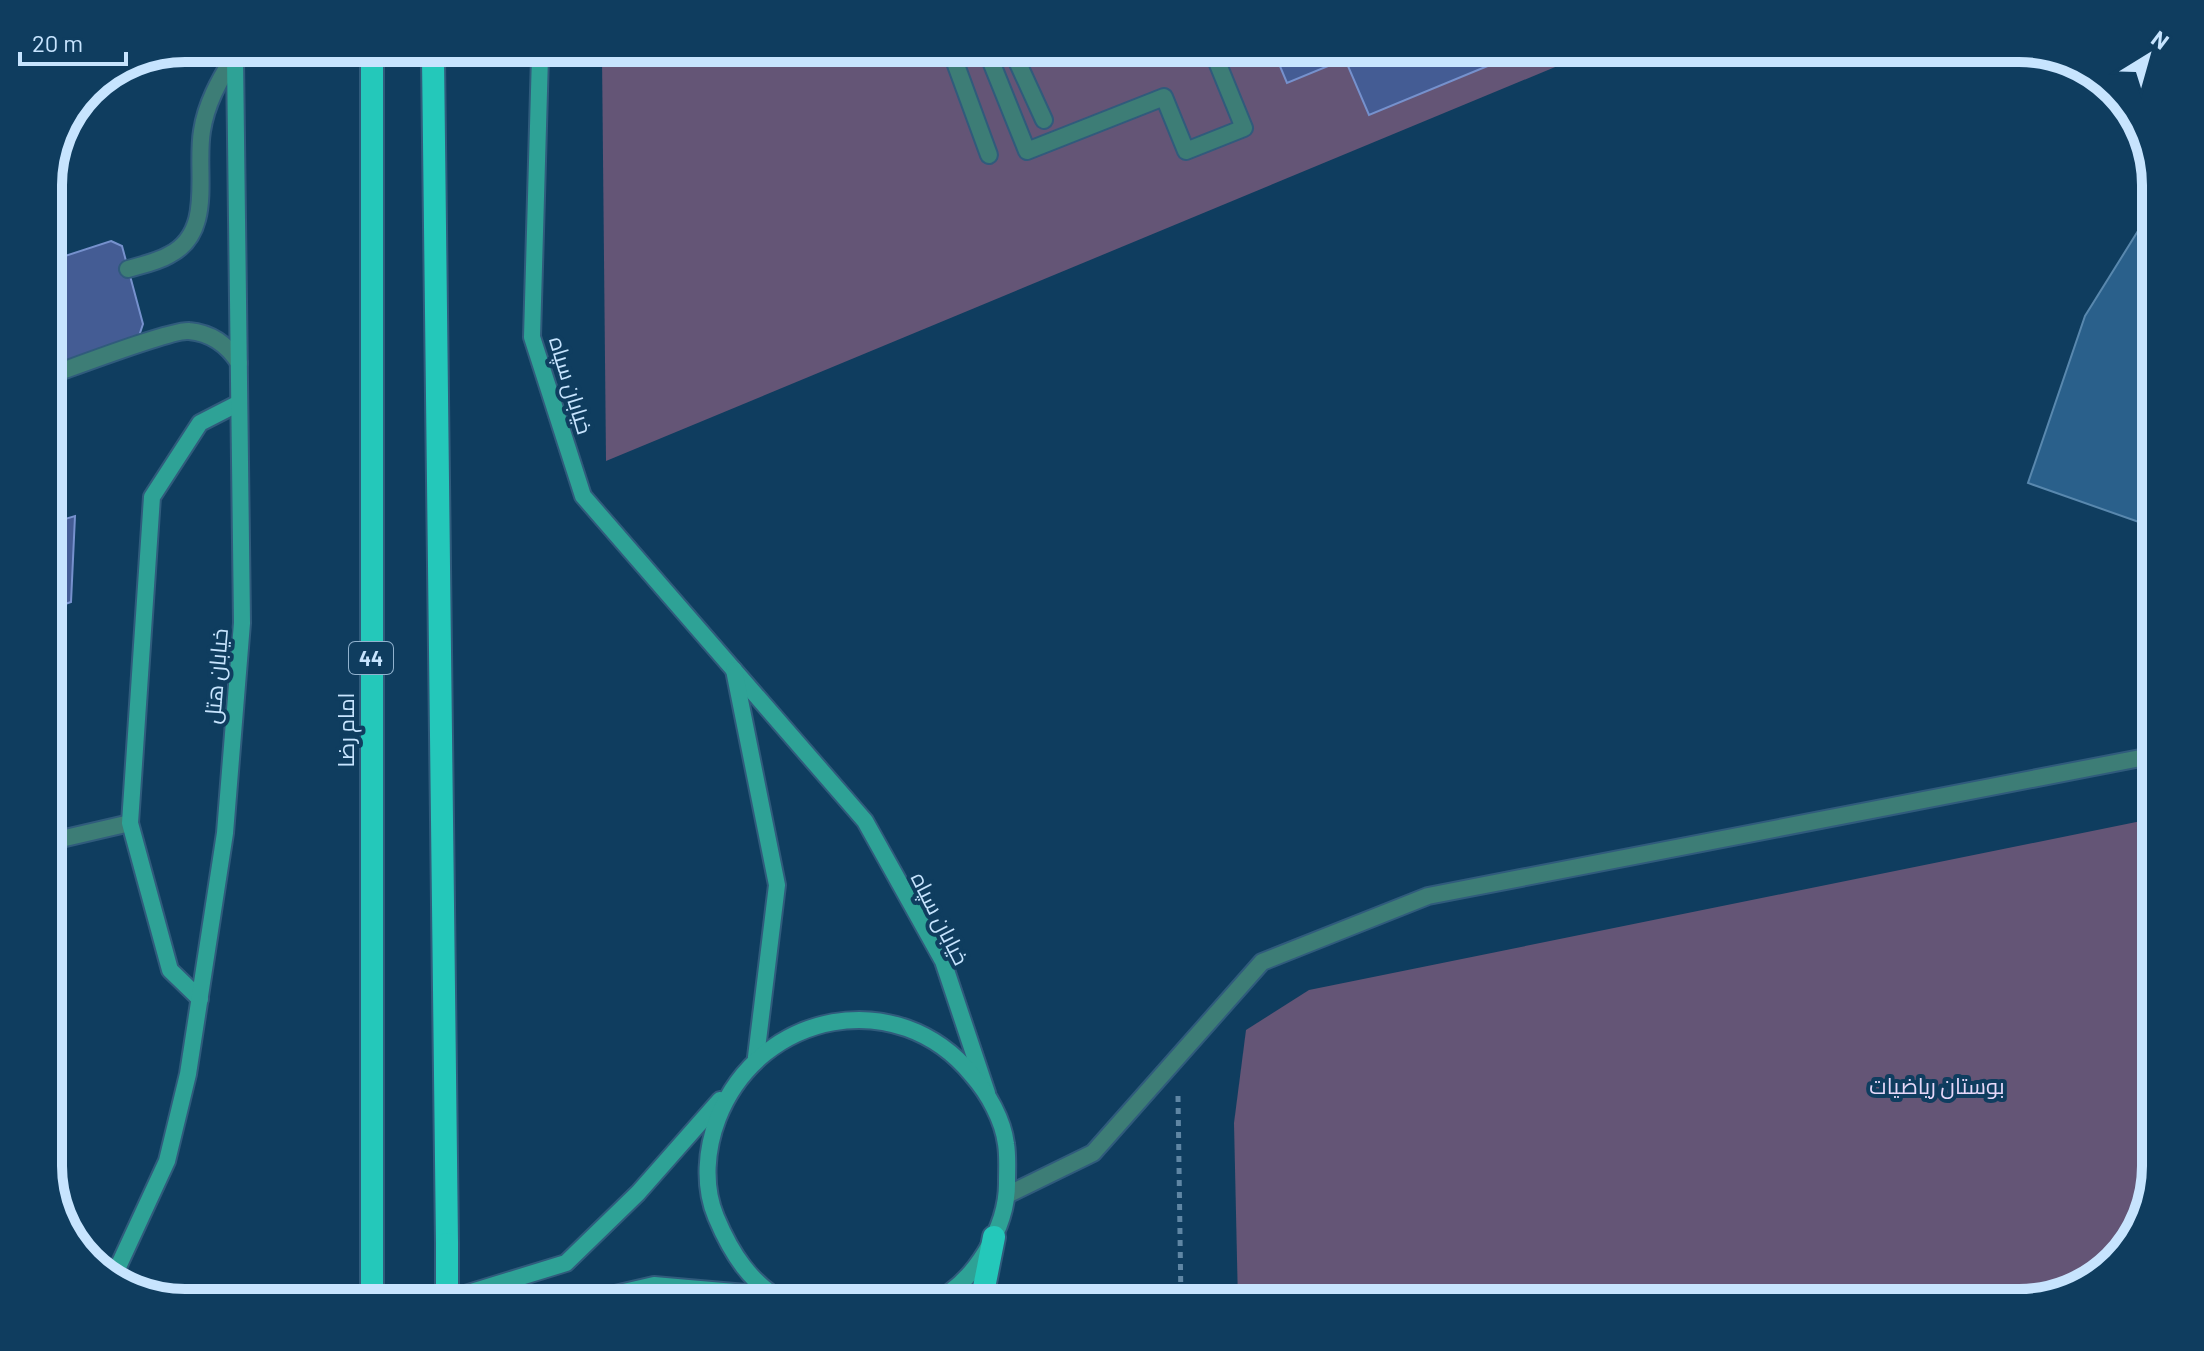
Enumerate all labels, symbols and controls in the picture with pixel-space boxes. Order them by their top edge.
scale bar [20,16,126,66]
north arrow [2108,16,2188,96]
text: N [2147,24,2174,54]
text: 20 m [32,28,83,57]
street label: خیابان سپاه [543,333,599,437]
street label: خیابان هتل [198,627,234,725]
road number: 44 [349,642,393,674]
street label: امام رضا [332,692,362,768]
street label: خیابان سپاه [905,867,975,970]
park label: بوستان ریاضیات [1869,1072,2005,1099]

